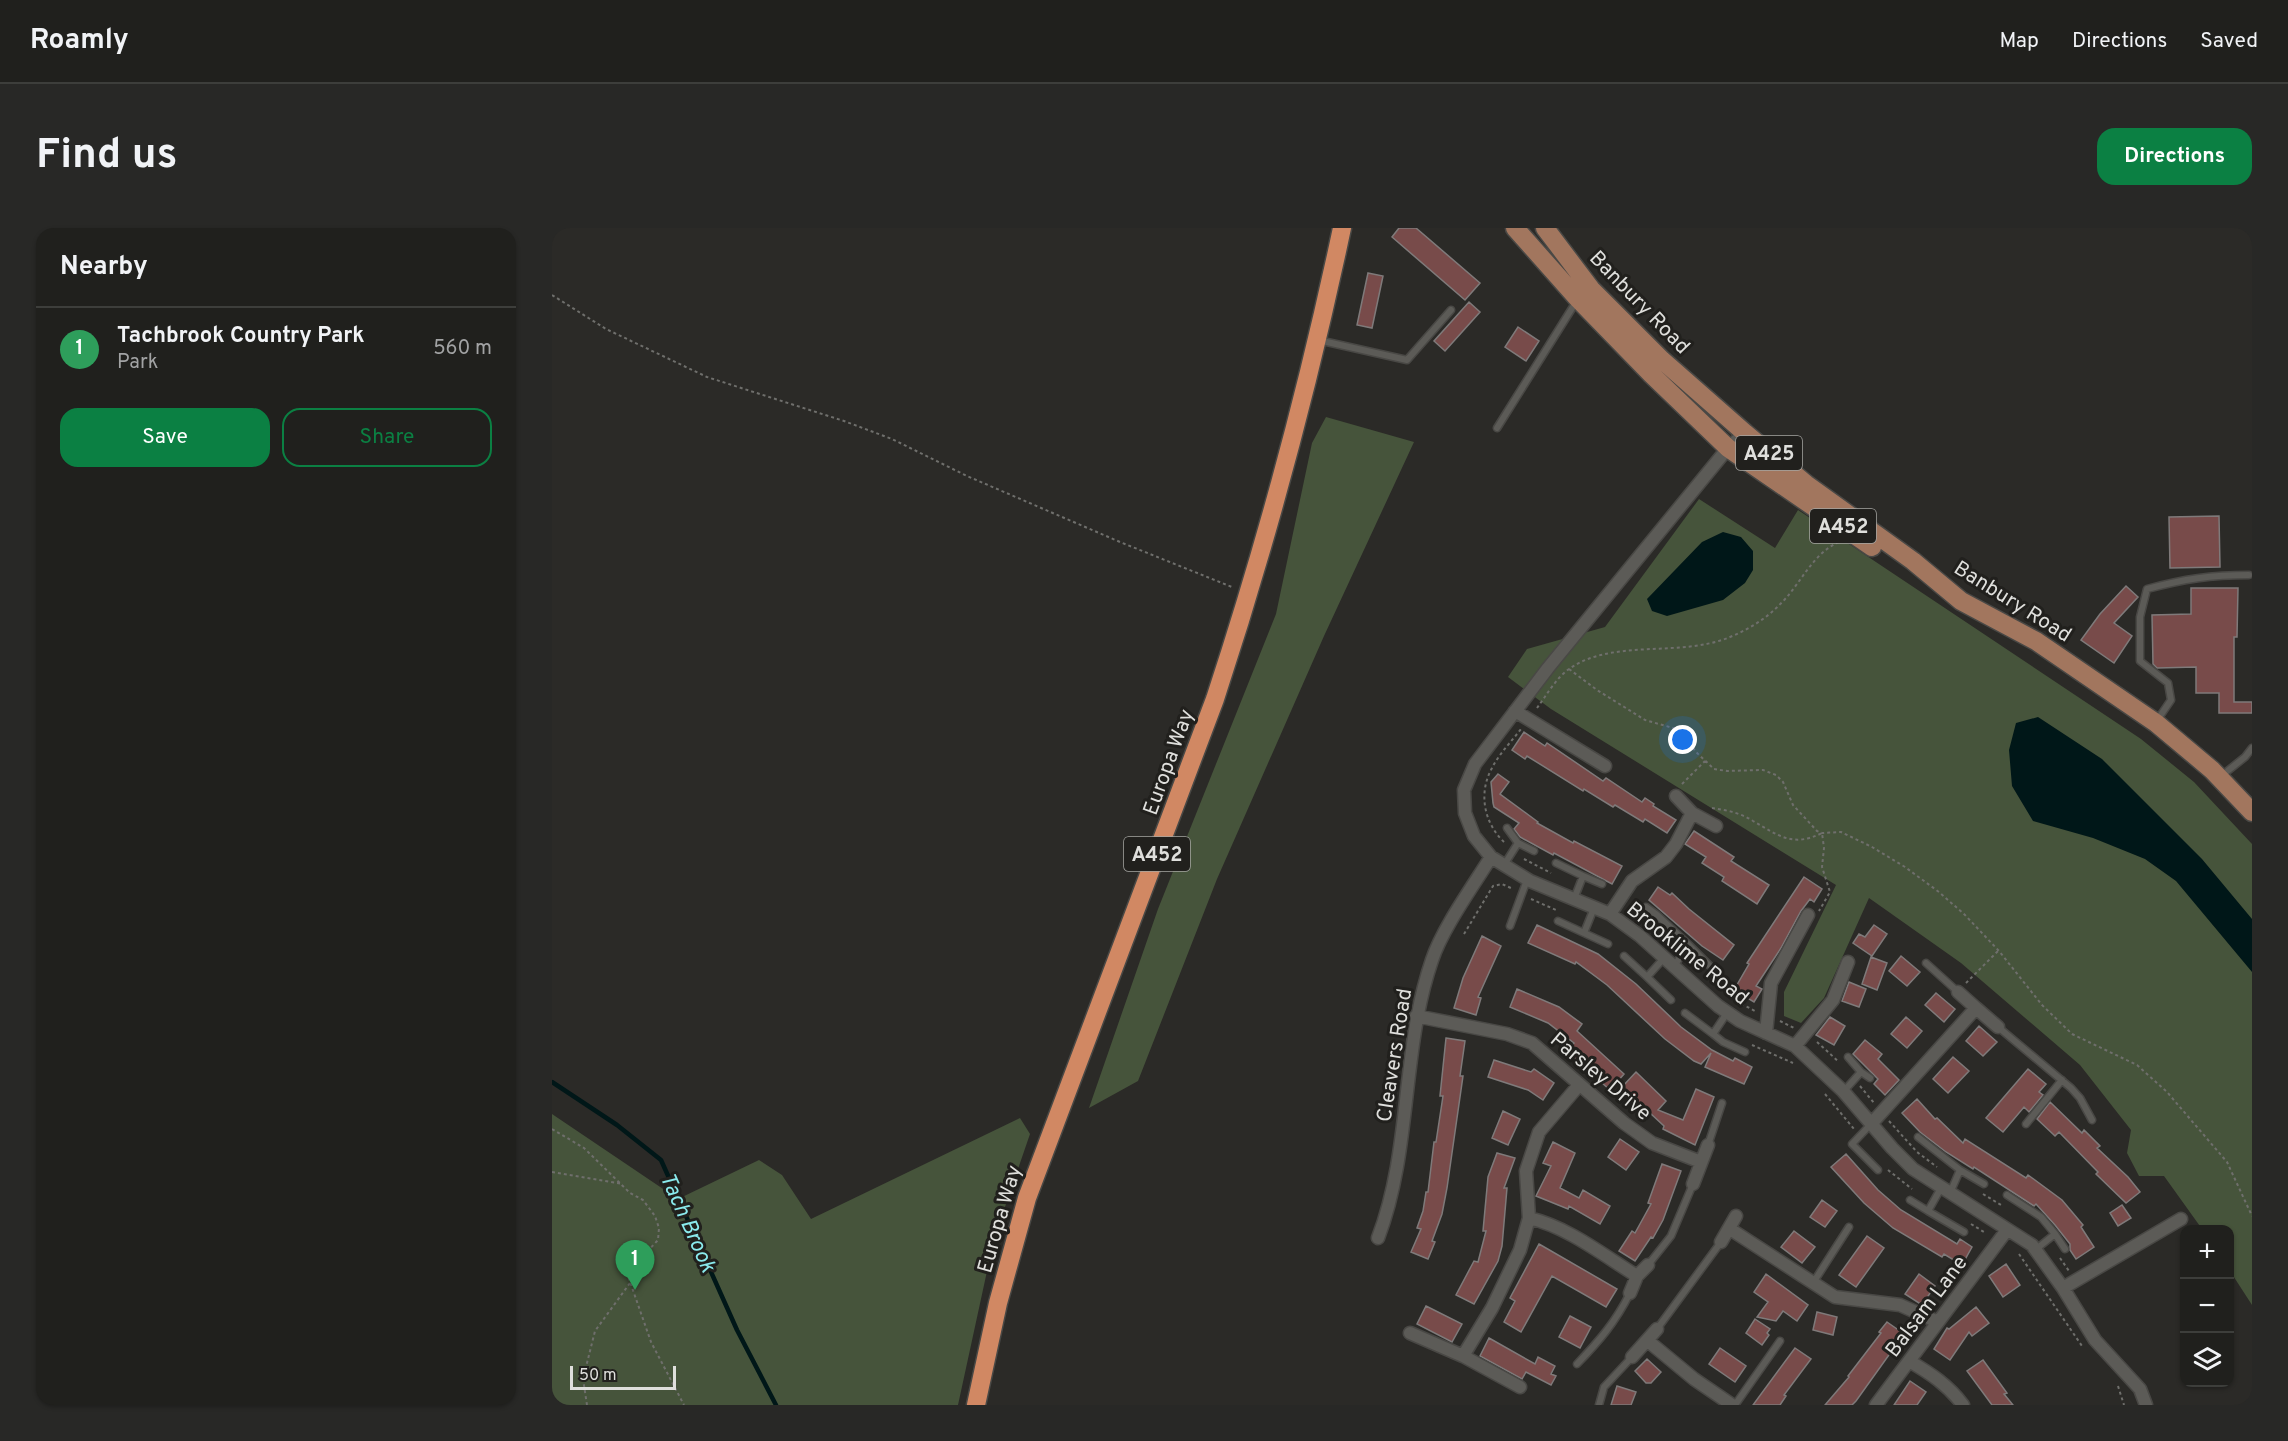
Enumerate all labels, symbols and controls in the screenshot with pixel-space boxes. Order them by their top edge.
text: Roamly [30,23,129,59]
text: Map [1999,28,2039,55]
text: Directions [2072,28,2167,55]
text: Saved [2200,28,2258,55]
button: Directions [2097,128,2252,185]
text: Find us [36,130,177,183]
street label: Banbury Road [1583,246,1695,361]
text: Nearby [60,251,148,284]
text: Tachbrook Country Park [117,323,365,350]
text: 1 [76,336,84,362]
text: 560 m [433,336,492,362]
text: Park [117,350,158,376]
button: Save [60,408,270,467]
button: Share [282,408,492,467]
road number: A425 [1736,436,1802,470]
road number: A452 [1810,509,1876,543]
street label: Banbury Road [1948,555,2076,649]
street label: Europa Way [1138,706,1201,819]
your location [1668,725,1697,754]
road number: A452 [1124,837,1190,871]
street label: Brooklime Road [1620,896,1754,1012]
street label: Cleavers Road [1372,987,1419,1124]
street label: Parsley Drive [1544,1027,1656,1127]
street label: Europa Way [972,1162,1029,1276]
water label: Tach Brook [653,1169,721,1278]
map controls [2180,1225,2234,1387]
button: + [2180,1225,2234,1279]
pin: 1 [616,1240,655,1290]
street label: Balsam Lane [1880,1251,1974,1363]
button: − [2180,1279,2234,1333]
button: layers [2180,1333,2234,1387]
scale bar [570,1363,676,1390]
text: 50 m [579,1366,617,1386]

